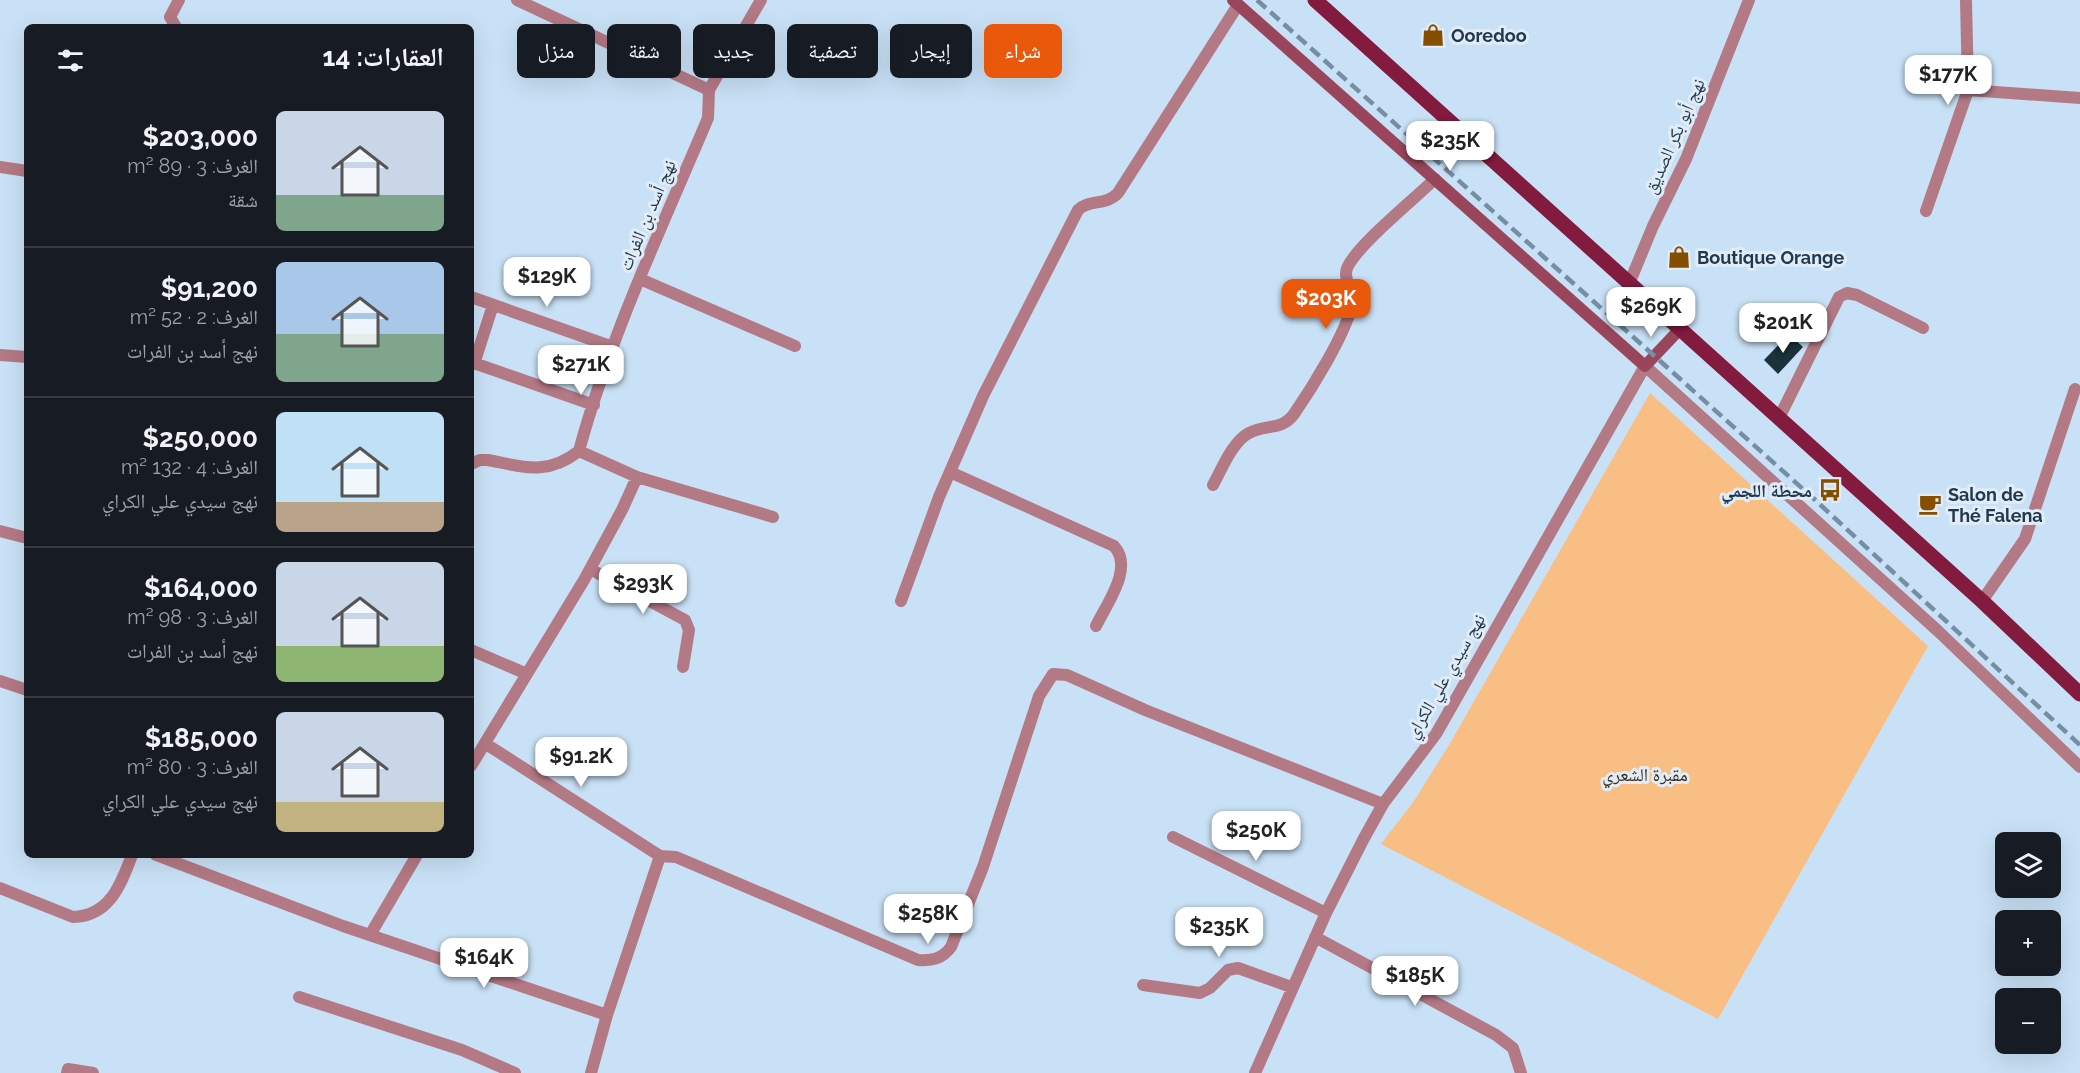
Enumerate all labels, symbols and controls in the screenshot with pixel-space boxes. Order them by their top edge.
shop icon: Ooredoo [1420,22,1446,48]
chip: منزل [517,24,595,78]
chip: شقة [607,24,681,78]
chip: جديد [693,24,775,78]
chip: تصفية [787,24,878,78]
chip: إيجار [890,24,972,78]
chip: شراء [984,24,1062,78]
place label: Ooredoo [1451,25,1527,46]
text: العقارات: 14 [323,42,444,72]
icon: filters [54,44,87,77]
pin: $177K [1906,55,1990,106]
text: $177K [1919,62,1977,86]
street label: نهج أبو بكر الصديق [1639,75,1711,198]
pin: $235K [1408,121,1492,172]
text: $203,000 [142,122,258,152]
text: $235K [1420,128,1480,152]
icon: home [324,135,396,207]
text: الغرف: 3 · 89 m² [127,154,258,178]
street label: نهج أسد بن الفرات [614,156,682,274]
text: شقة [228,188,258,212]
shop icon: Boutique Orange [1666,244,1692,270]
place label: Boutique Orange [1697,247,1844,268]
pin: $129K [505,257,589,308]
text: $129K [518,264,577,288]
text: $91,200 [161,273,258,303]
pin: $203K [1284,279,1368,330]
icon: home [324,286,396,358]
text: $203K [1296,286,1356,310]
pin: $269K [1609,287,1693,338]
text: $269K [1620,294,1682,318]
pin: $201K [1741,303,1825,354]
text: الغرف: 2 · 52 m² [130,305,258,329]
text: $201K [1753,310,1813,334]
text: نهج أسد بن الفرات [127,339,258,363]
pin: $271K [539,345,623,396]
text: $271K [552,352,610,376]
text: $250,000 [143,423,258,453]
icon: home [324,436,396,508]
text: الغرف: 4 · 132 m² [121,455,258,479]
bus stop icon: محطة اللجمي [1817,477,1843,503]
place label: محطة اللجمي [1721,480,1812,505]
place label: Salon de Thé Falena [1948,484,2043,526]
text: نهج سيدي علي الكراي [102,489,258,513]
cafe icon: Salon de Thé Falena [1917,491,1943,517]
pin: $293K [601,564,685,615]
text: $293K [613,571,673,595]
text: $164,000 [144,573,258,603]
icon: home [324,586,396,658]
text: الغرف: 3 · 98 m² [127,605,258,629]
street label: نهج سيدي علي الكراي [1401,610,1493,744]
text: نهج أسد بن الفرات [127,639,258,663]
text: $185,000 [145,723,258,753]
icon: home [324,736,396,808]
pin: $91.2K [532,737,630,788]
text: $91.2K [549,744,613,768]
text: الغرف: 3 · 80 m² [127,755,258,779]
park label: مقبرة الشعري [1602,764,1688,789]
text: نهج سيدي علي الكراي [102,789,258,813]
pin: $250K [1214,811,1298,862]
text: $250K [1226,818,1286,842]
map controls [1995,832,2061,1054]
button: layers [1995,832,2061,898]
pin: $258K [886,894,970,945]
text: $258K [898,901,958,925]
pin: $235K [1177,907,1261,958]
button: + [1995,910,2061,976]
text: $235K [1189,914,1249,938]
pin: $164K [442,938,526,989]
text: $164K [454,945,514,969]
pin: $185K [1373,956,1457,1007]
text: $185K [1385,963,1445,987]
button: − [1995,988,2061,1054]

